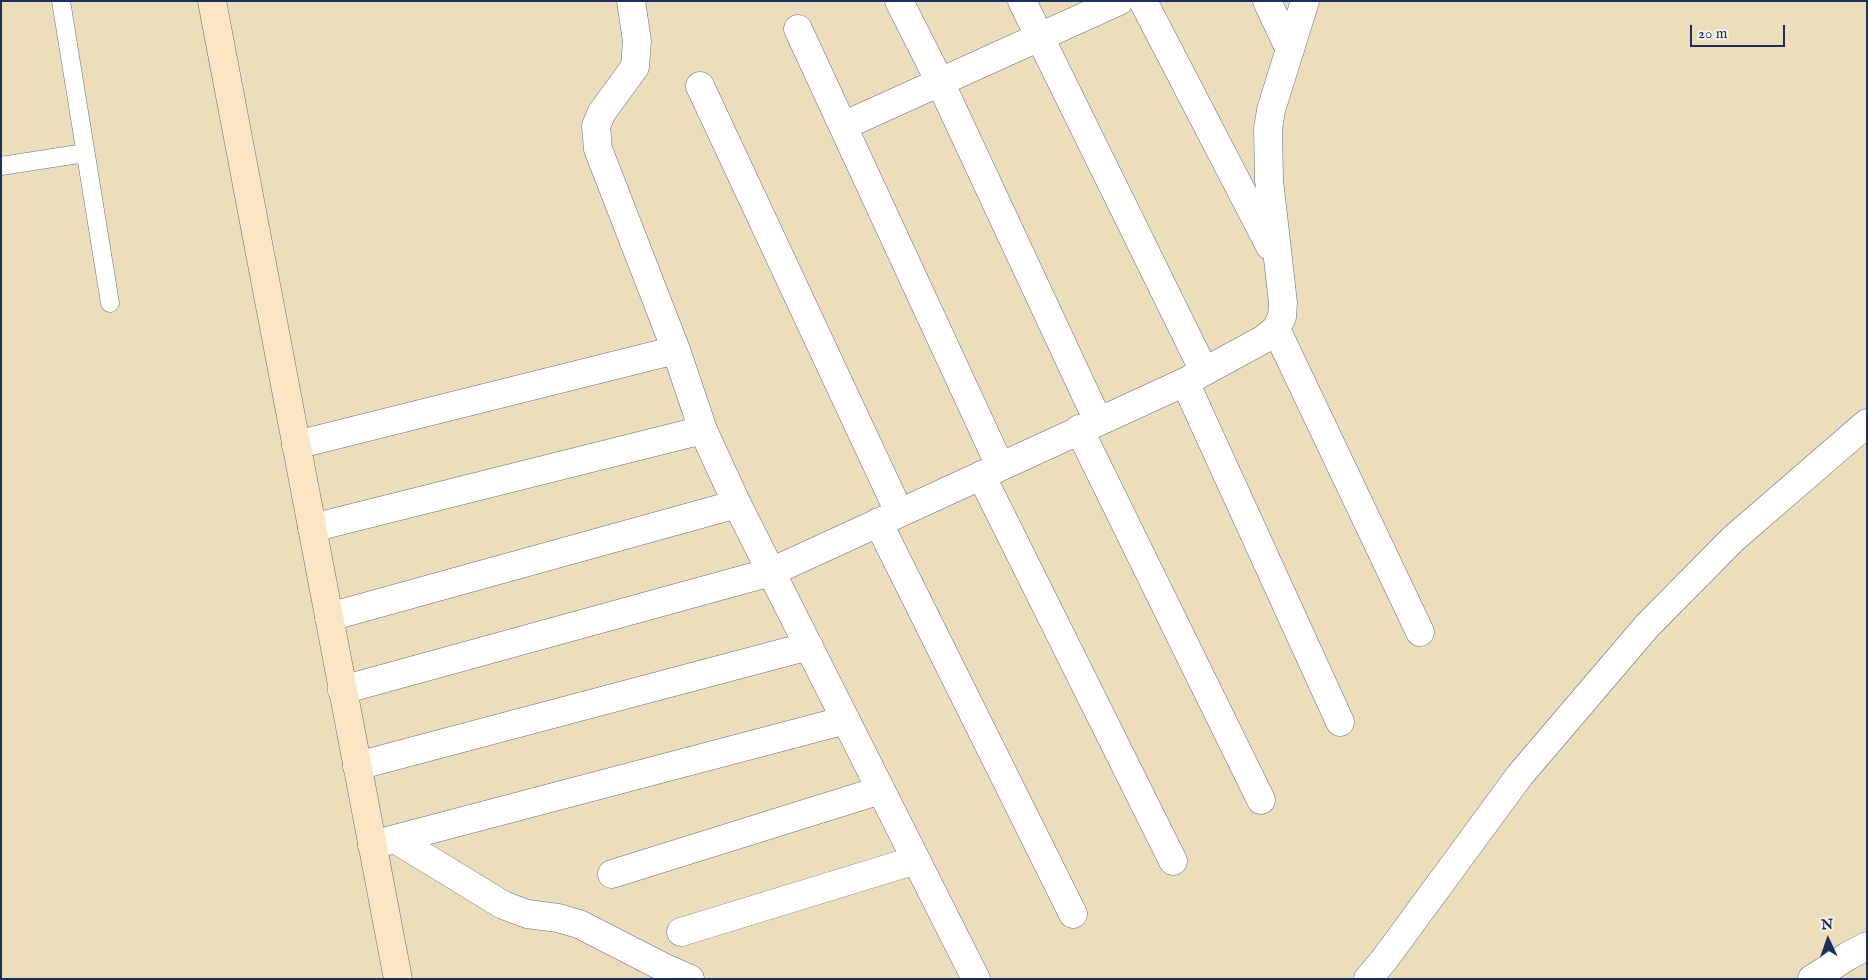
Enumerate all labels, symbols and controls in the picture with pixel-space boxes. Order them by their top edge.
scale bar [1693,15,1788,47]
text: 20 m [1698,24,1727,43]
north arrow [1803,915,1853,965]
text: N [1821,916,1834,934]

